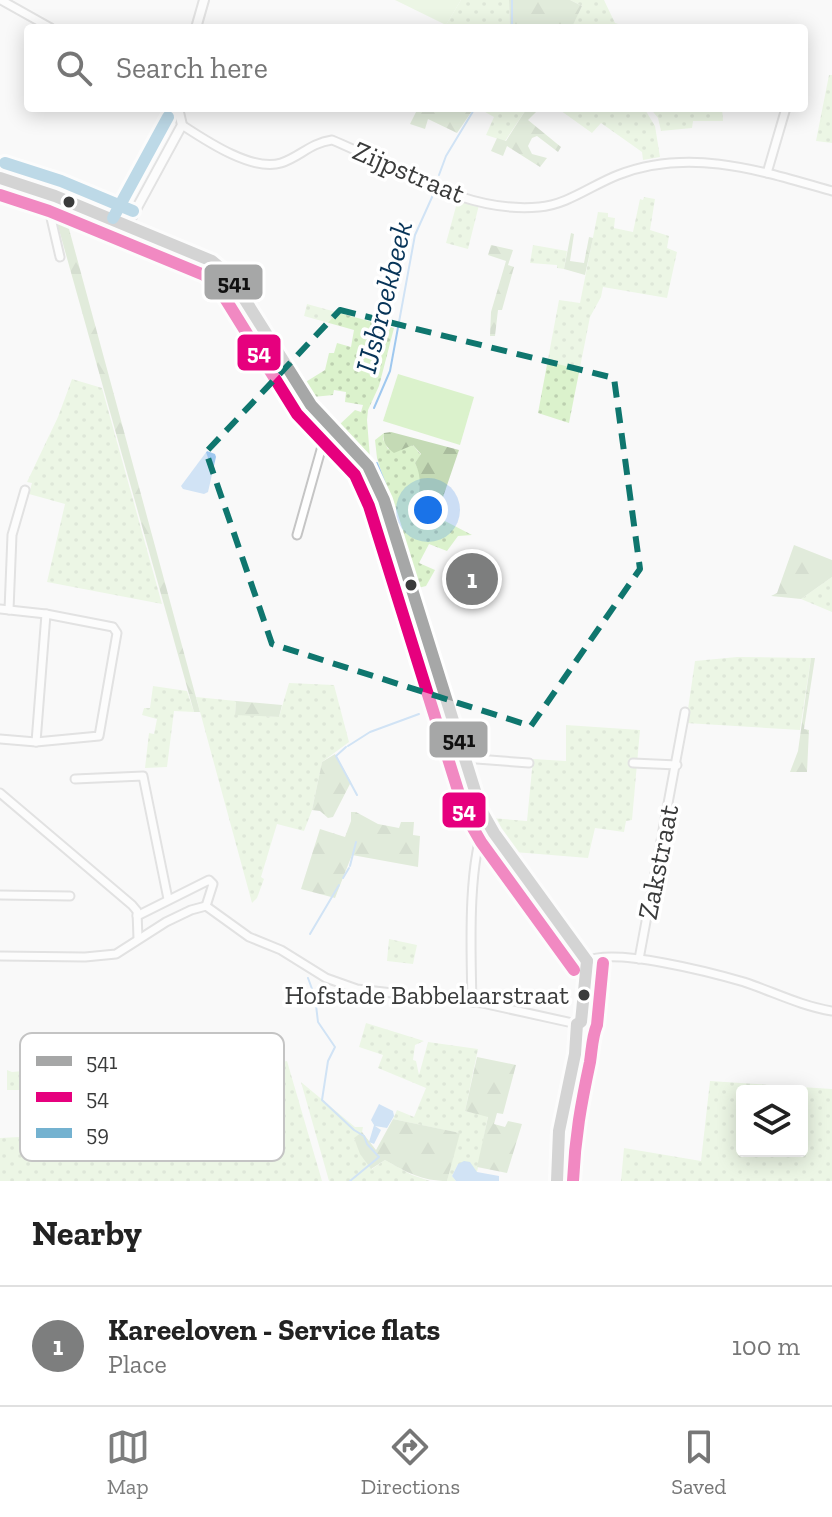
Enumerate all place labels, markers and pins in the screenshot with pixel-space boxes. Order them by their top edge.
unlabelled marker [61,194,77,210]
pin: 1 [446,549,498,609]
unlabelled marker [403,577,419,593]
place label: Hofstade Babbelaarstraat [284,979,569,1011]
marker: Hofstade Babbelaarstraat [576,987,592,1003]

